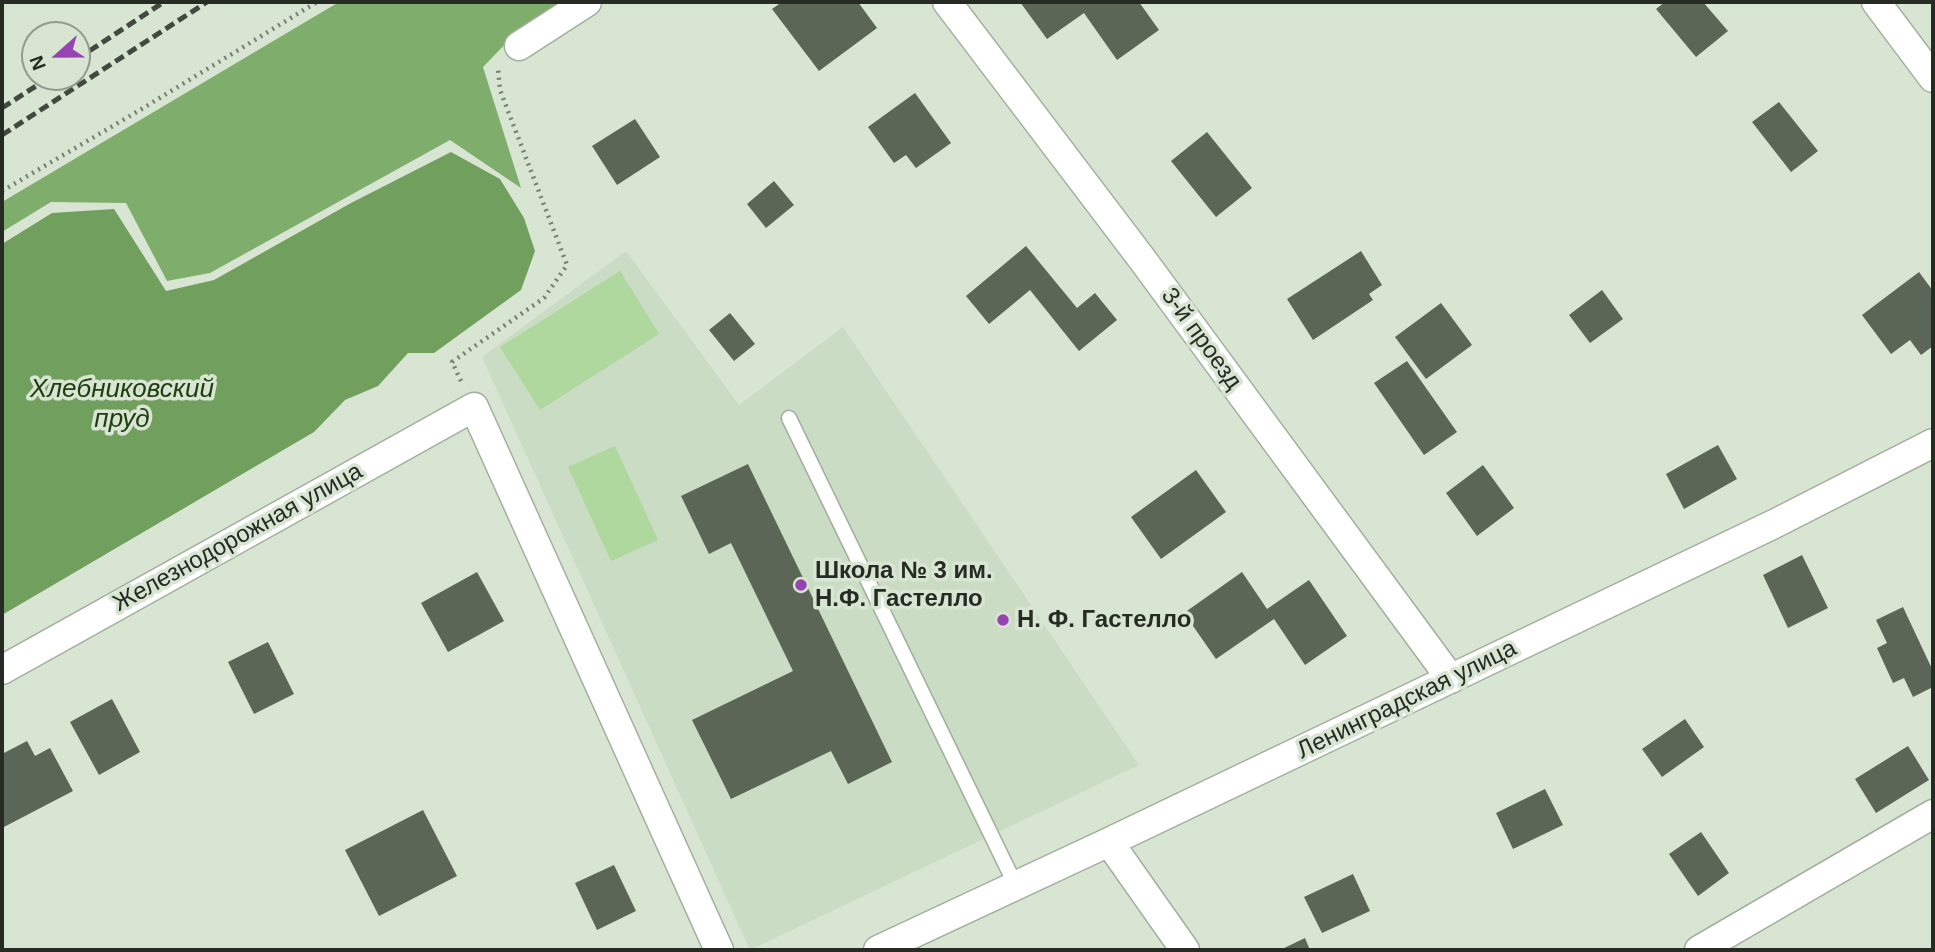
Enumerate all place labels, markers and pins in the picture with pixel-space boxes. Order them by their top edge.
place label: Школа № 3 им. Н.Ф. Гастелло [815,557,993,613]
marker: Школа № 3 им. Н.Ф. Гастелло [793,577,809,593]
place label: Н. Ф. Гастелло [1017,606,1191,634]
marker: Н. Ф. Гастелло [995,612,1011,628]

